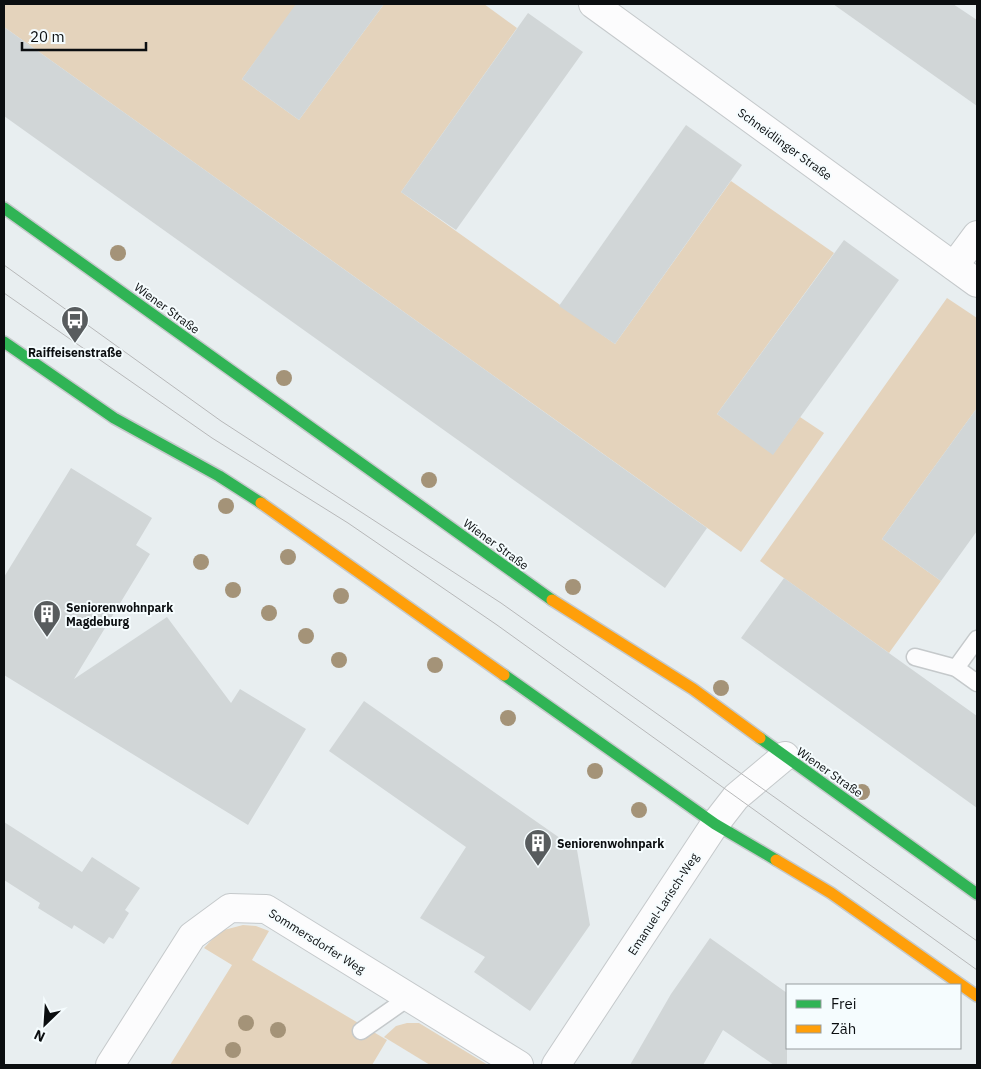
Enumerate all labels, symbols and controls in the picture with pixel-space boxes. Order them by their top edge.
scale bar [22,20,146,52]
text: 20 m [30,27,65,46]
street label: Schneidlinger Straße [735,105,835,183]
street label: Wiener Straße [131,279,203,337]
bus stop icon: Raiffeisenstraße [60,305,90,344]
place label: Raiffeisenstraße [28,345,122,360]
street label: Wiener Straße [460,515,532,573]
building icon: Seniorenwohnpark Magdeburg [32,599,62,638]
place label: Seniorenwohnpark Magdeburg [66,600,173,629]
street label: Wiener Straße [794,744,866,801]
building icon: Seniorenwohnpark [523,828,553,867]
place label: Seniorenwohnpark [557,836,664,851]
street label: Emanuel-Larisch-Weg [624,850,702,958]
street label: Sommersdorfer Weg [266,905,368,977]
legend [786,984,961,1049]
text: Frei [831,994,857,1013]
north arrow [20,999,70,1049]
text: Zäh [831,1019,856,1038]
text: N [31,1025,48,1046]

